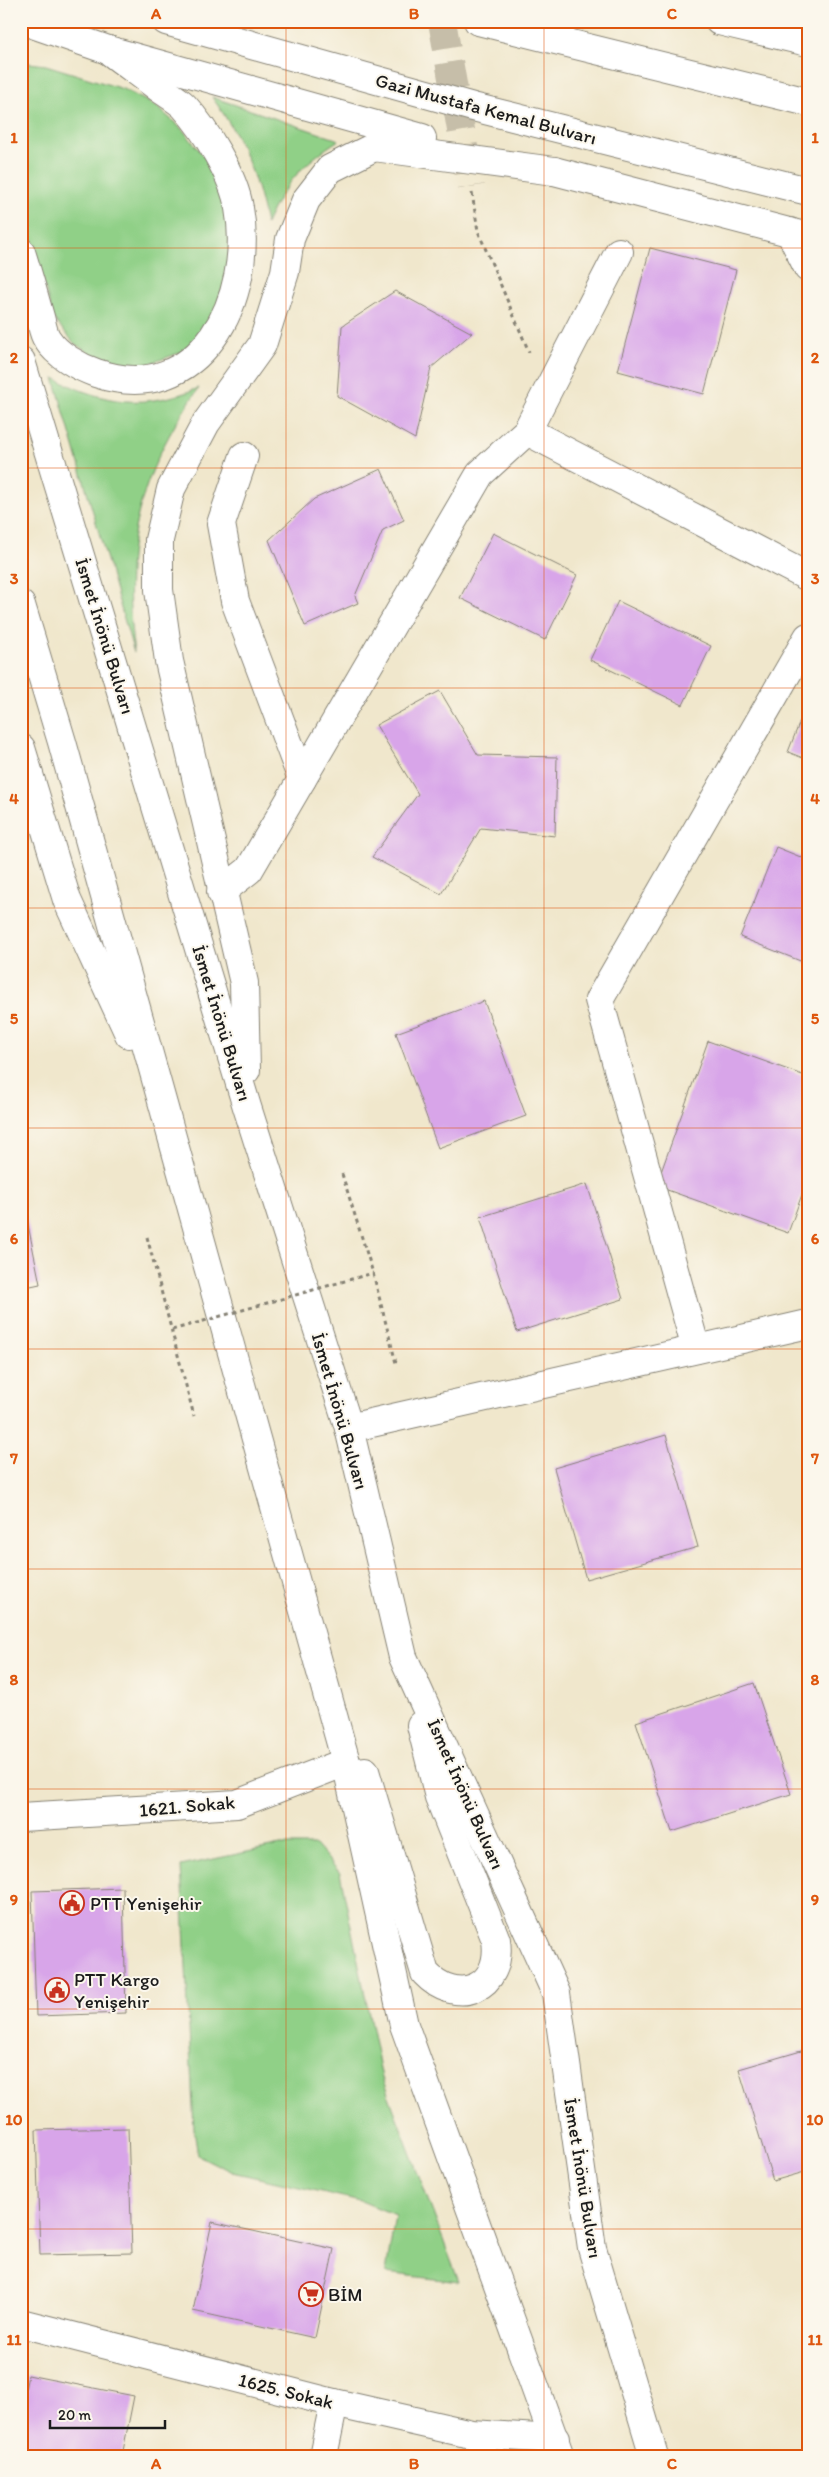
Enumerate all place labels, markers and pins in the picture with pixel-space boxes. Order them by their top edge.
public building icon: PTT Yenişehir [59,1890,85,1916]
place label: PTT Yenişehir [90,1892,202,1915]
place label: PTT Kargo Yenişehir [74,1968,159,2013]
public building icon: PTT Kargo Yenişehir [44,1977,70,2003]
supermarket icon: BİM [298,2281,324,2307]
place label: BİM [328,2283,363,2306]

